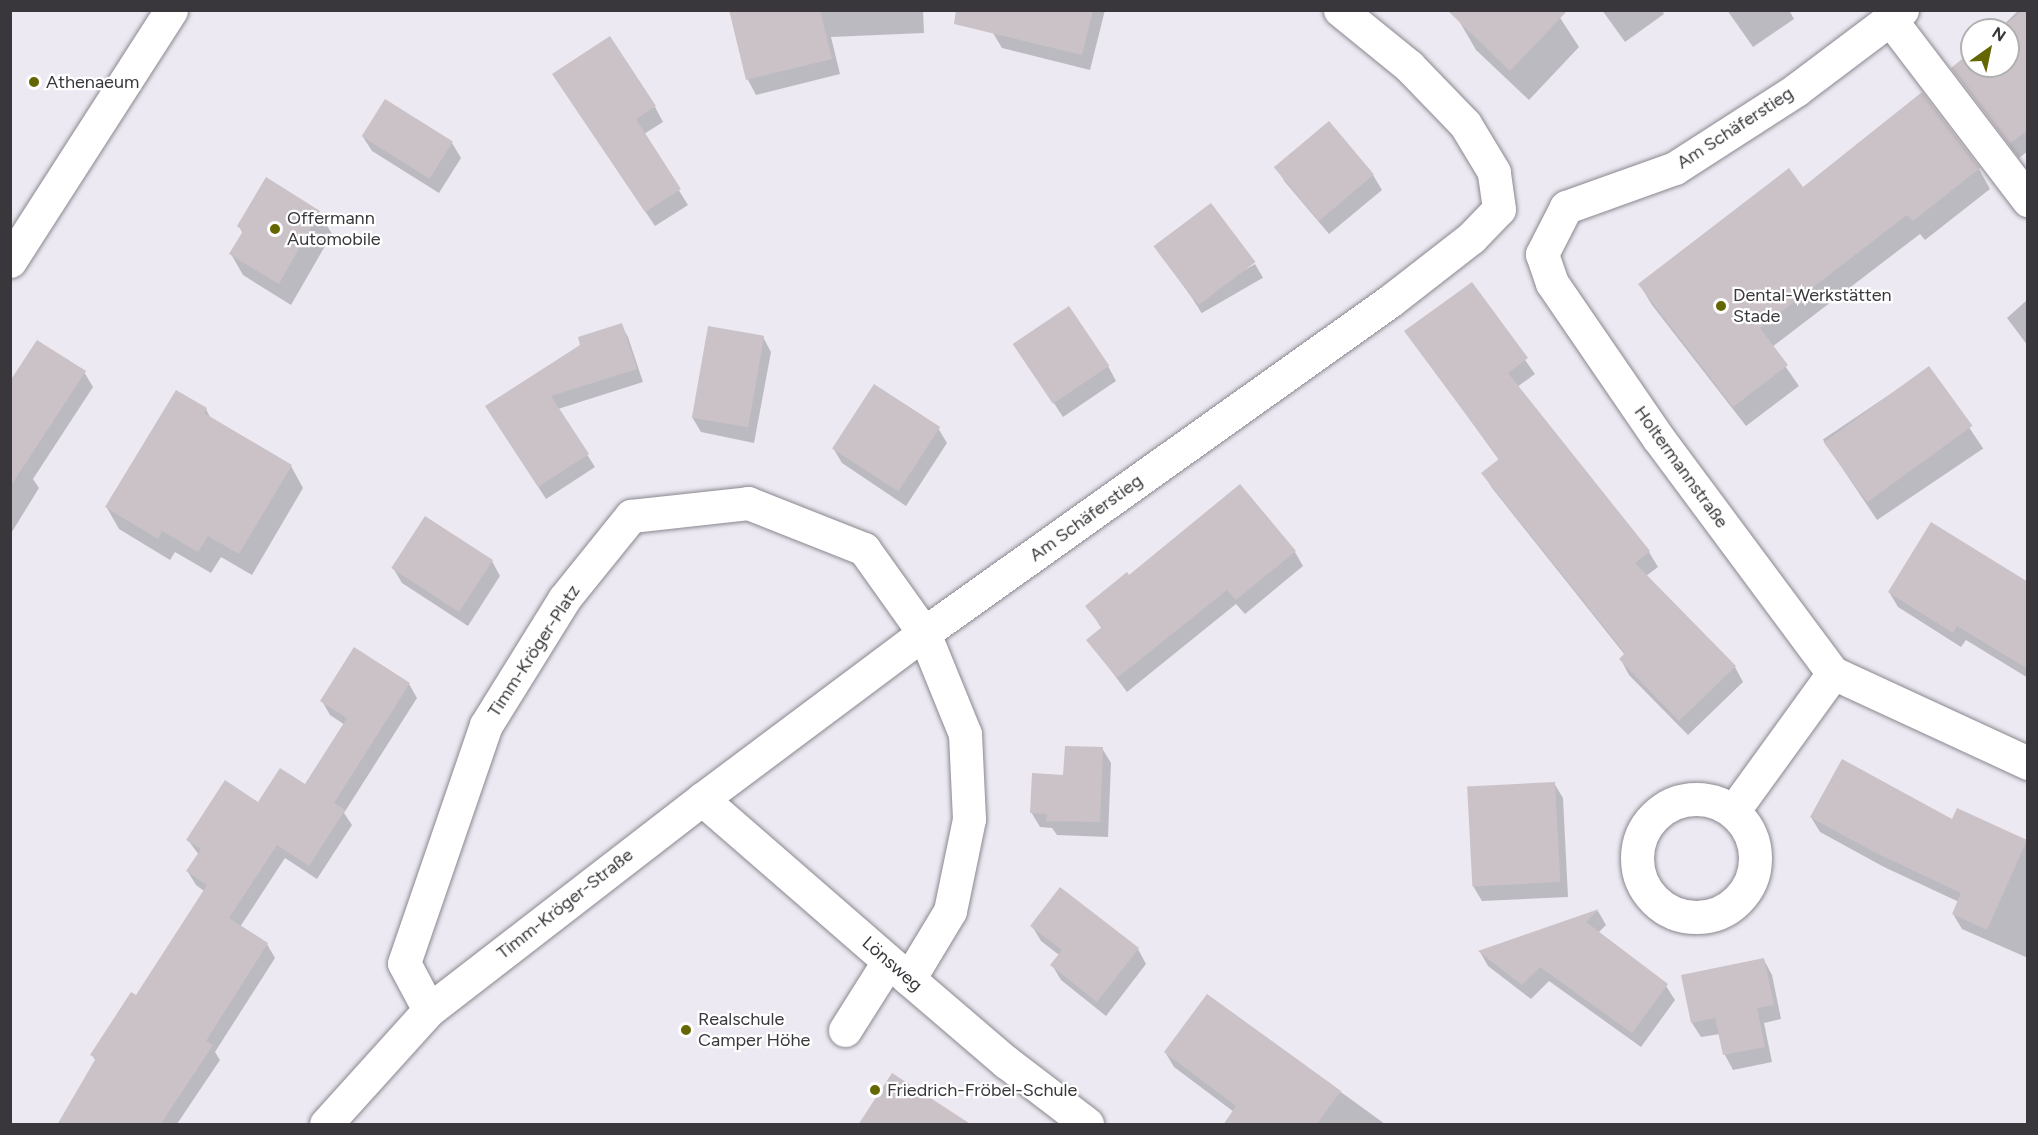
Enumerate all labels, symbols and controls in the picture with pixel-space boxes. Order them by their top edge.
north arrow [1960,18,2020,78]
text: N [1989,23,2009,45]
place label: Athenaeum [46,71,139,93]
marker: Athenaeum [27,75,41,89]
street label: Am Schäferstieg [1673,82,1797,174]
place label: Offermann Automobile [287,208,381,250]
marker: Offermann Automobile [268,222,282,236]
place label: Dental-Werkstätten Stade [1733,285,1892,328]
marker: Dental-Werkstätten Stade [1714,299,1728,313]
street label: Holtermannstraße [1629,402,1733,532]
street label: Am Schäferstieg [1025,470,1147,566]
street label: Timm-Kröger-Platz [483,581,585,721]
street label: Timm-Kröger-Straße [493,844,637,964]
street label: Lönsweg [858,932,926,996]
place label: Realschule Camper Höhe [698,1009,810,1052]
marker: Realschule Camper Höhe [679,1023,693,1037]
place label: Friedrich-Fröbel-Schule [887,1079,1077,1101]
marker: Friedrich-Fröbel-Schule [868,1083,882,1097]

